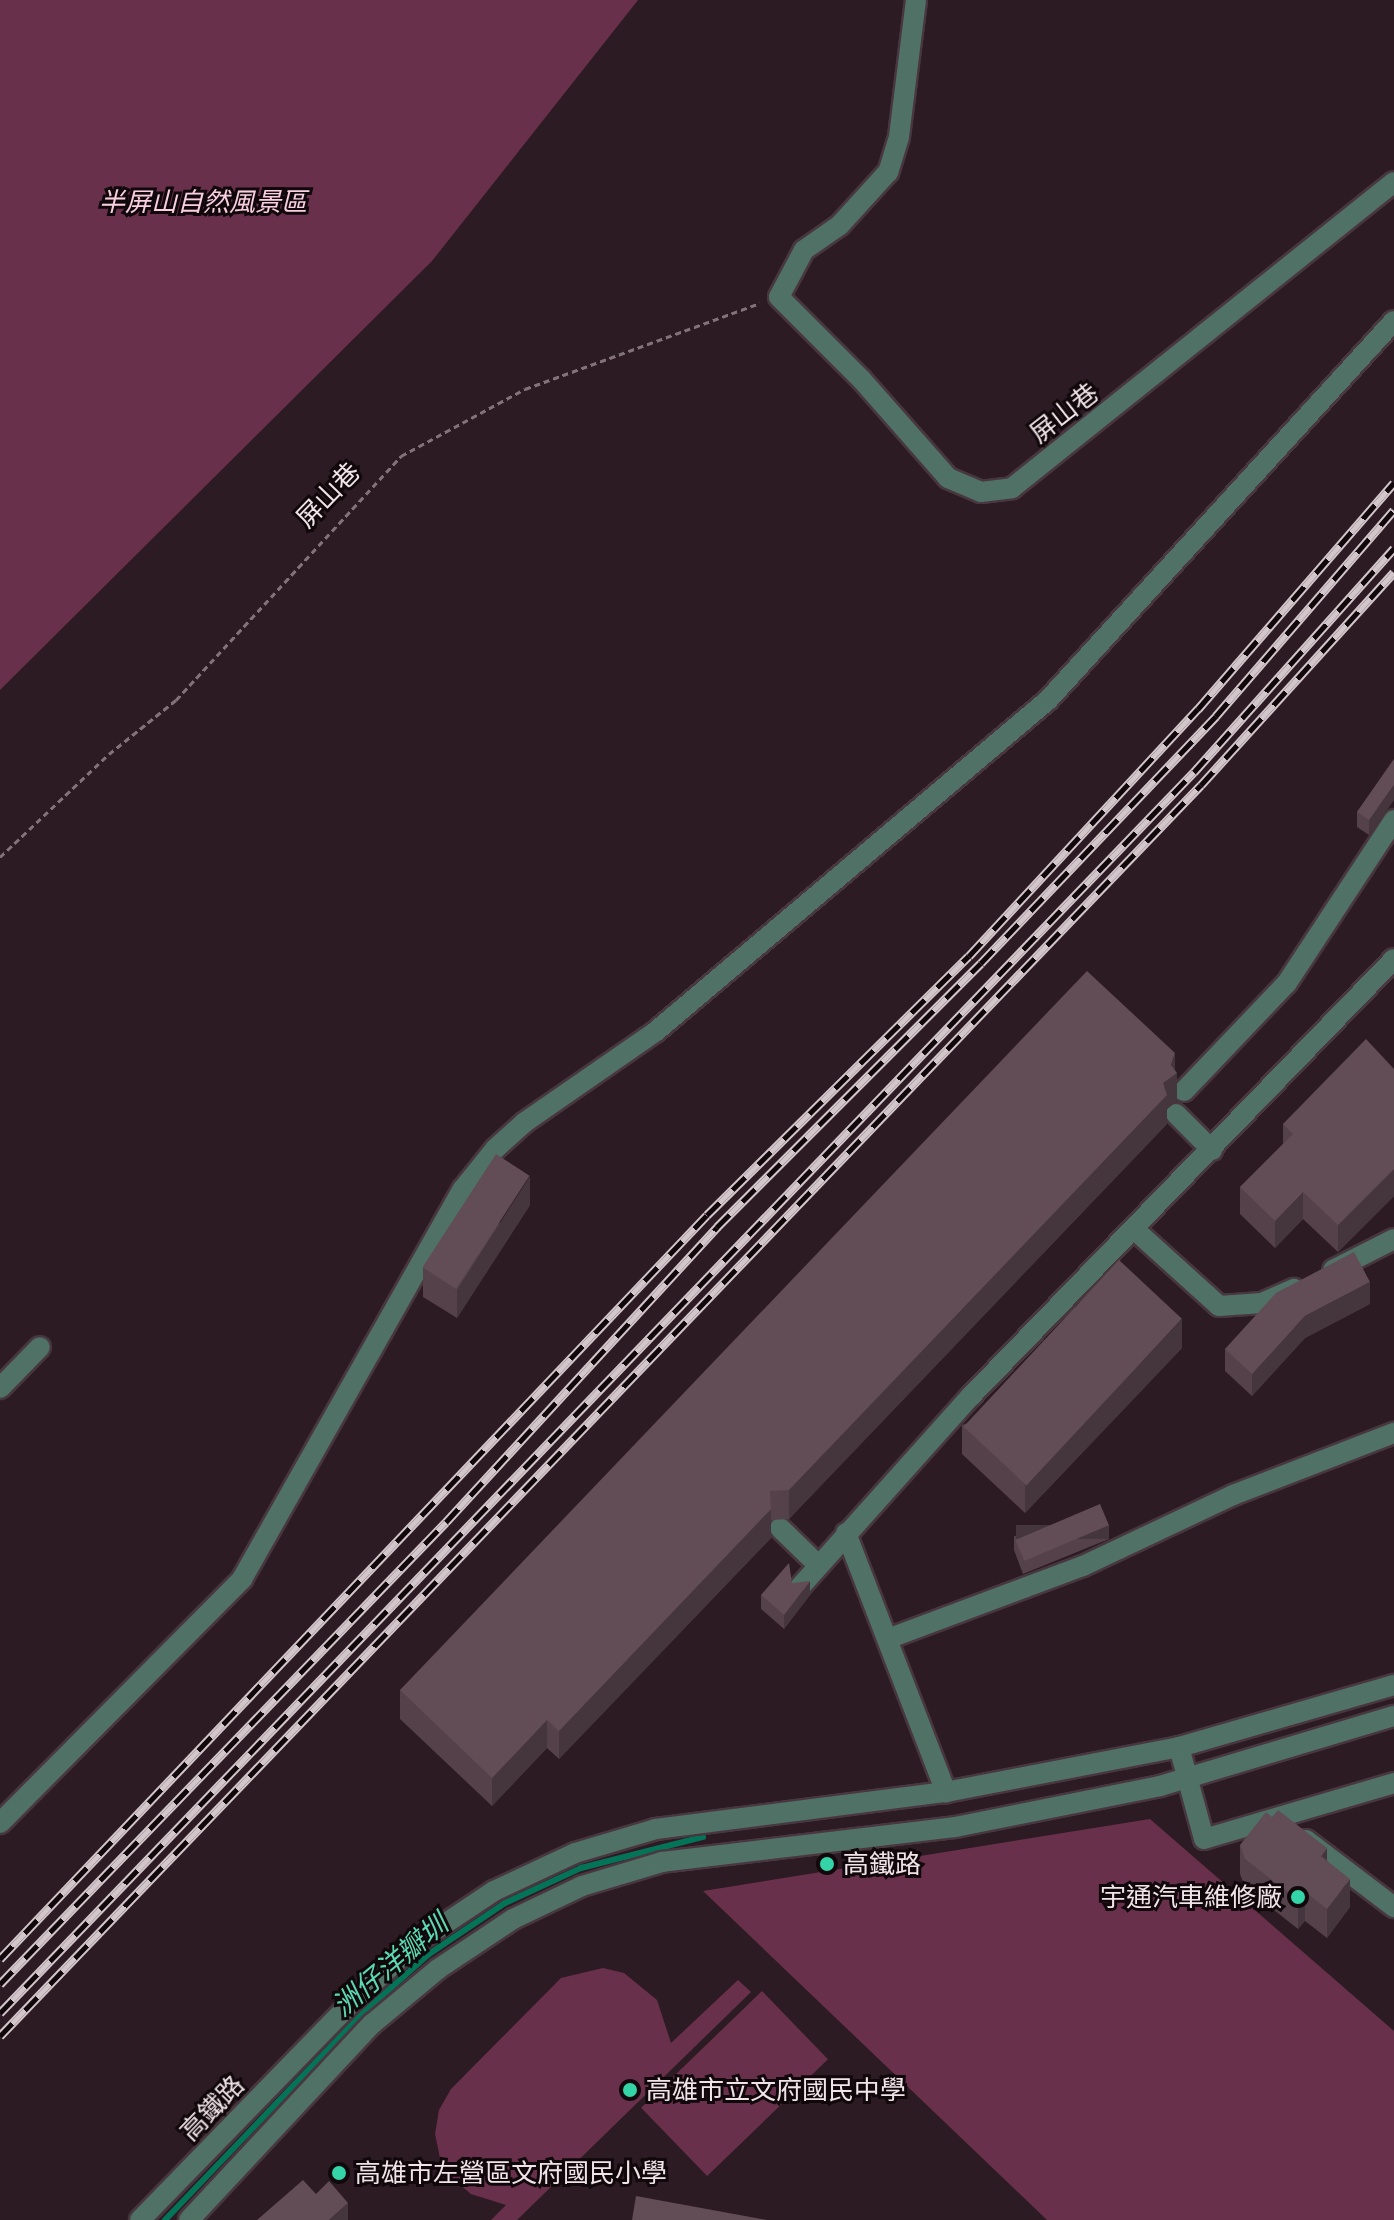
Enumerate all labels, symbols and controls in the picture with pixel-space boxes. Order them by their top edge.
park label: 半屏山自然風景區 [99,186,307,218]
street label: 屏山巷 [1024,377,1104,449]
street label: 屏山巷 [290,456,366,534]
place label: 高鐵路 [843,1848,921,1880]
marker: 高鐵路 [818,1855,836,1873]
place label: 宇通汽車維修廠 [1100,1881,1282,1913]
marker: 宇通汽車維修廠 [1289,1888,1307,1906]
water label: 洲仔洋瓣圳 [326,1907,454,2023]
street label: 高鐵路 [174,2069,250,2147]
place label: 高雄市立文府國民中學 [646,2074,906,2106]
marker: 高雄市立文府國民中學 [621,2081,639,2099]
place label: 高雄市左營區文府國民小學 [355,2157,667,2189]
marker: 高雄市左營區文府國民小學 [330,2164,348,2182]

